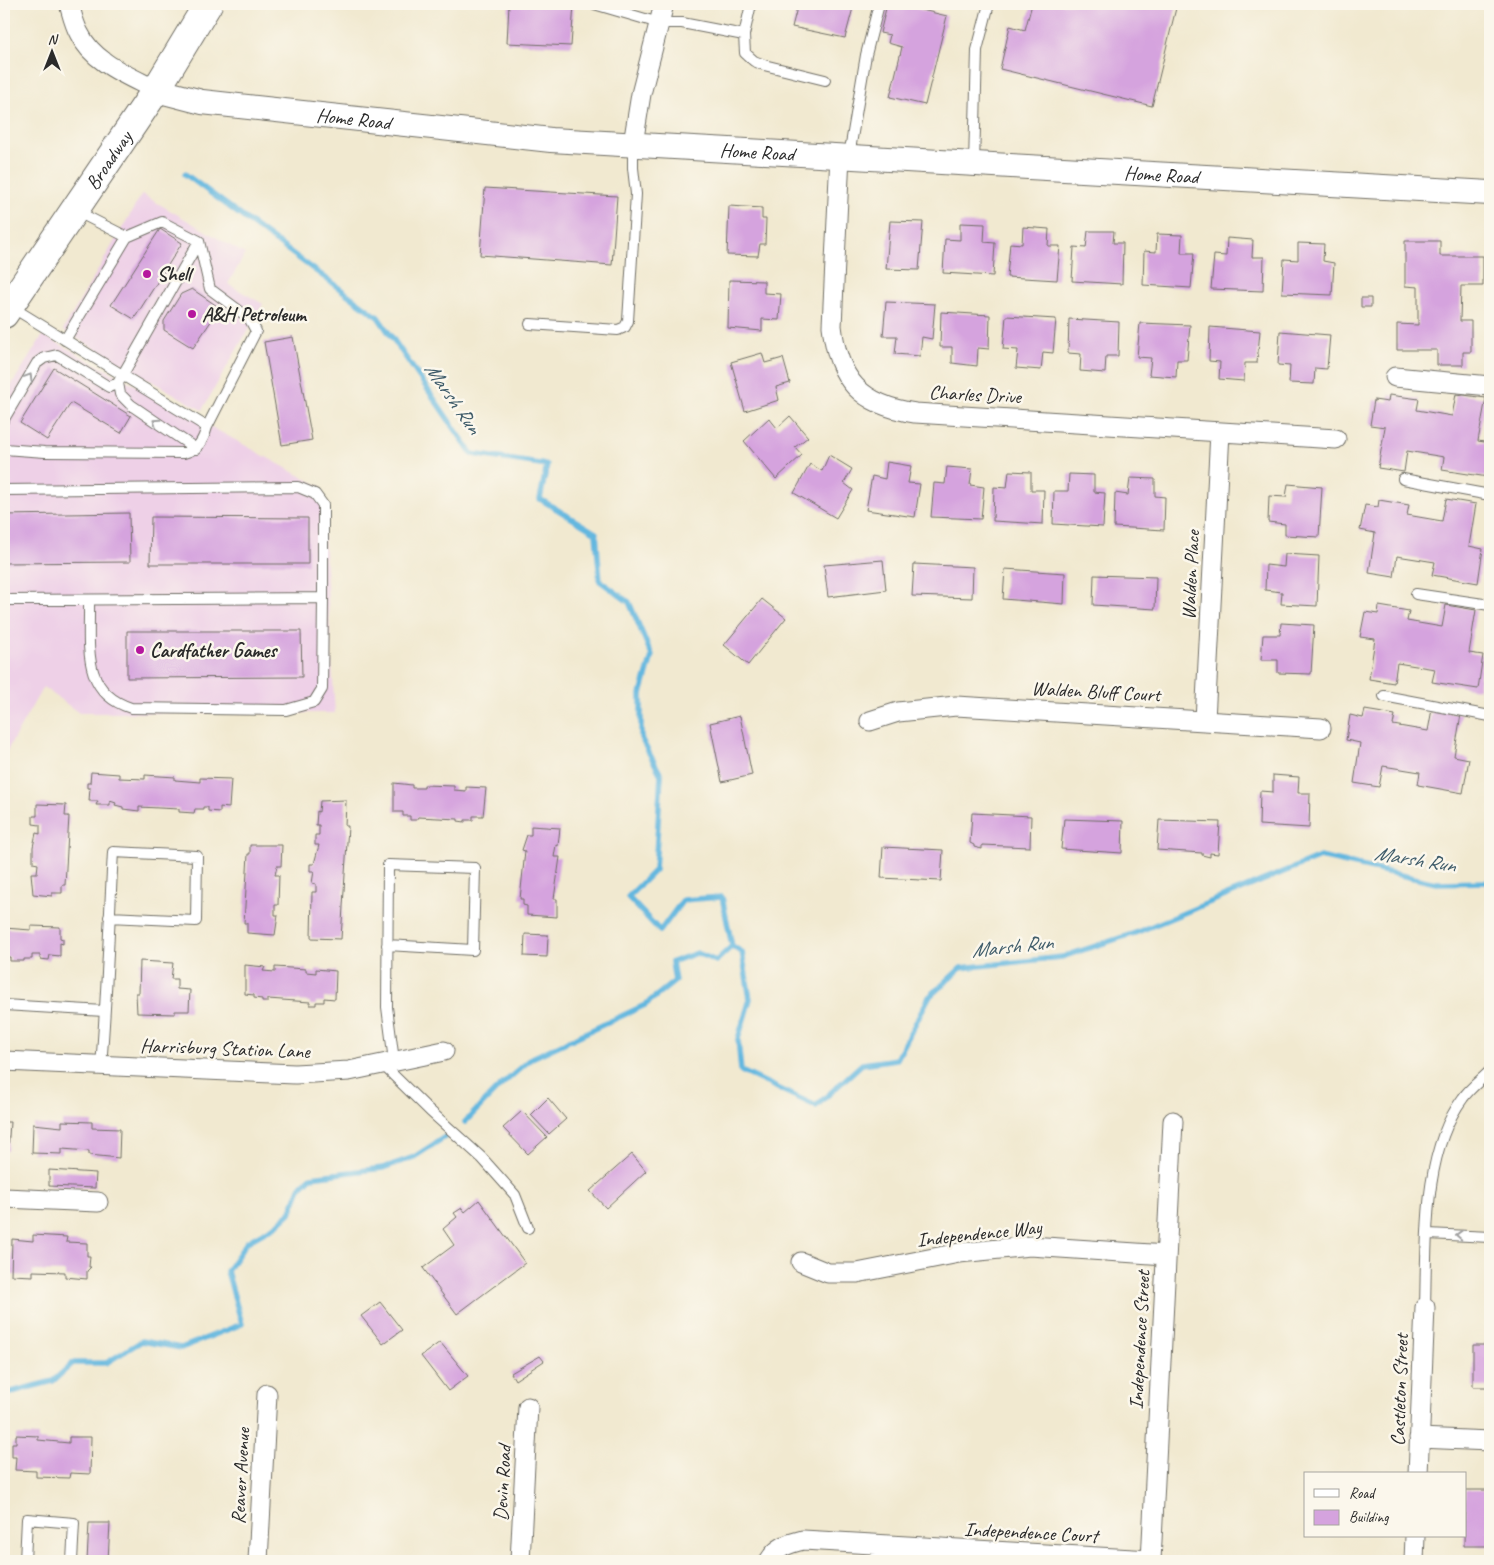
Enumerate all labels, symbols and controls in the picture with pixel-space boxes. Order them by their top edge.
north arrow [28,28,78,78]
text: N [48,31,59,48]
street label: Home Road [315,103,395,136]
street label: Broadway [80,124,139,195]
street label: Home Road [719,138,798,167]
street label: Home Road [1123,160,1202,190]
place label: Shell [157,262,194,287]
marker: Shell [141,268,153,280]
place label: A&H Petroleum [202,302,307,327]
marker: A&H Petroleum [186,308,198,320]
water label: Marsh Run [419,357,488,440]
one-way arrow [22,374,32,383]
street label: Charles Drive [928,380,1023,409]
one-way arrow [152,419,162,428]
street label: Walden Place [1176,528,1205,620]
place label: Cardfather Games [150,638,278,663]
marker: Cardfather Games [134,644,146,656]
street label: Walden Bluff Court [1031,676,1163,707]
water label: Marsh Run [1373,840,1459,878]
water label: Marsh Run [970,929,1055,963]
street label: Harrisburg Station Lane [140,1033,312,1064]
street label: Independence Way [915,1214,1044,1252]
one-way arrow [1455,1230,1463,1241]
street label: Independence Street [1123,1268,1156,1410]
street label: Castleton Street [1385,1331,1414,1447]
street label: Reaver Avenue [225,1426,256,1525]
street label: Devin Road [488,1441,517,1522]
legend [1304,1472,1466,1538]
text: Road [1349,1484,1376,1503]
text: Building [1349,1508,1389,1527]
street label: Independence Court [964,1517,1102,1549]

